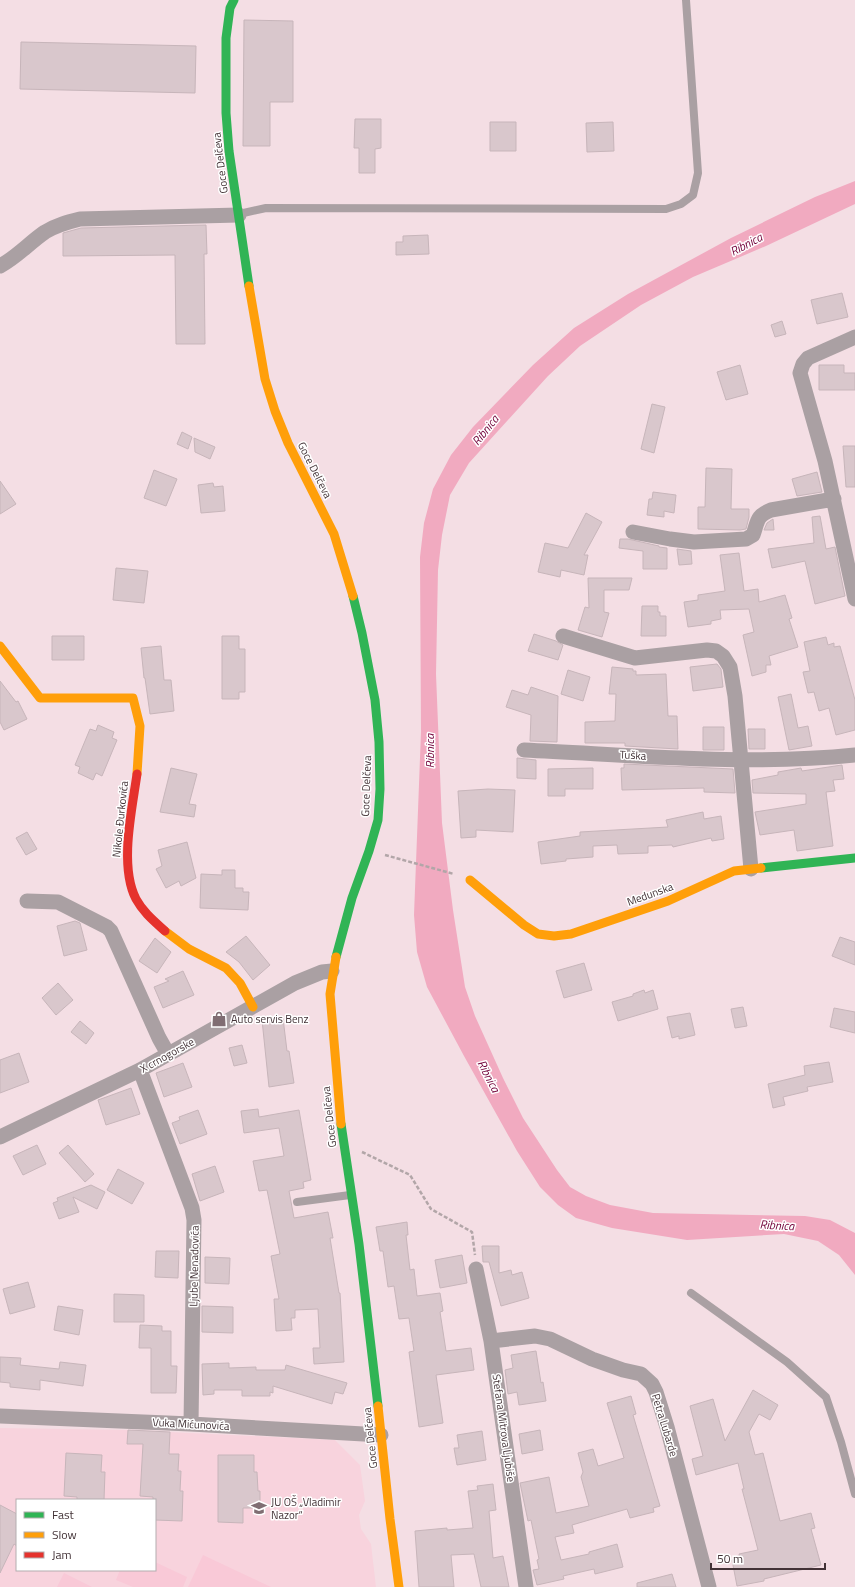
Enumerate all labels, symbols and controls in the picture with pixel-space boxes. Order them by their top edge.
street label: Goce Delčeva [208,131,232,194]
water label: Ribnica [726,227,767,260]
water label: Ribnica [467,410,504,449]
street label: Goce Delčeva [294,439,336,501]
water label: Ribnica [420,733,439,768]
street label: Tuška [619,746,647,764]
street label: Goce Delčeva [357,755,375,817]
street label: Nikole Đurkovića [108,779,132,858]
street label: Medunska [625,878,676,910]
shop icon: Auto servis Benz [210,1010,228,1028]
place label: Auto servis Benz [231,1011,308,1027]
street label: X crnogorske [137,1033,197,1077]
water label: Ribnica [473,1056,506,1097]
street label: Goce Delčeva [318,1085,340,1148]
water label: Ribnica [759,1215,796,1235]
street label: Ljube Nenadovića [185,1225,203,1307]
street label: Stefana Mitrova Ljubiše [489,1373,520,1483]
street label: Petra Lubarde [648,1392,682,1459]
street label: Goce Delčeva [359,1406,381,1469]
street label: Vuka Mićunovića [152,1414,230,1434]
place label: JU OŠ „Vladimir Nazor“ [271,1494,341,1523]
legend [16,1499,156,1571]
school or university icon: JU OŠ „Vladimir Nazor“ [250,1499,268,1517]
text: Fast [52,1505,75,1524]
text: Slow [52,1525,77,1544]
text: Jam [52,1545,72,1564]
scale bar [711,1545,825,1571]
text: 50 m [717,1549,743,1568]

